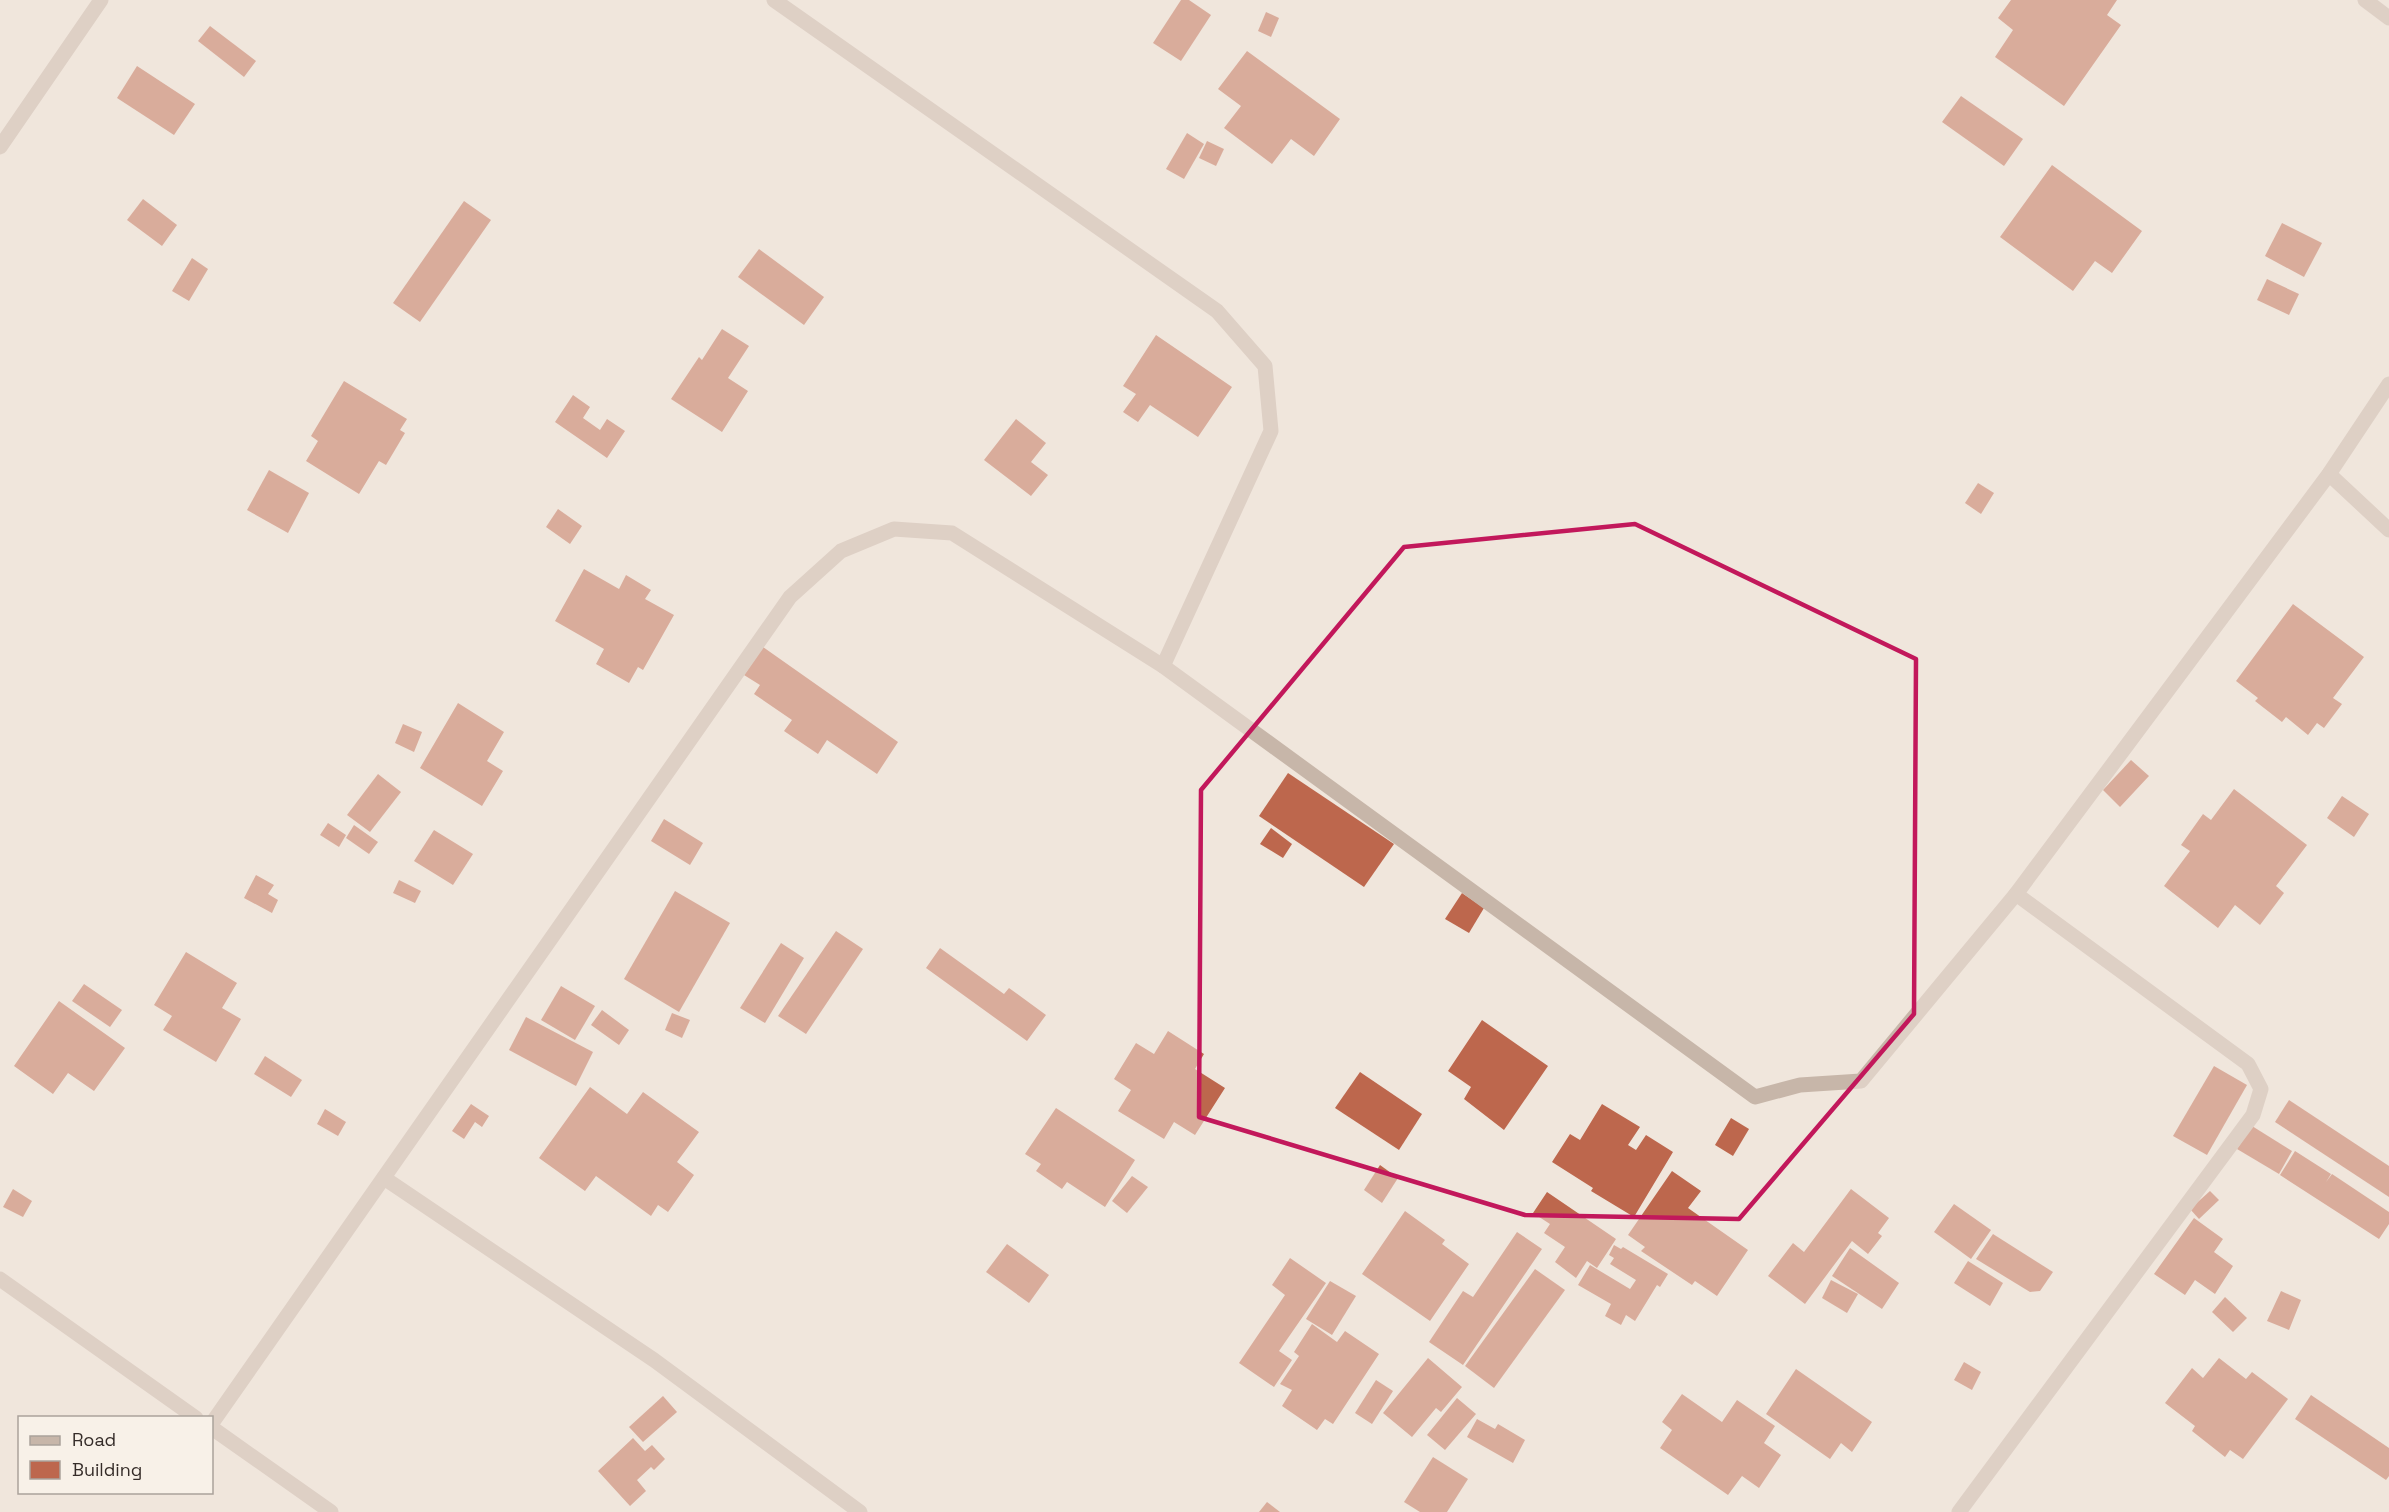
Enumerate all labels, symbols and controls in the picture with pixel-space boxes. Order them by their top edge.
legend [18,1416,213,1494]
text: Road [72,1428,116,1451]
text: Building [72,1458,142,1481]

